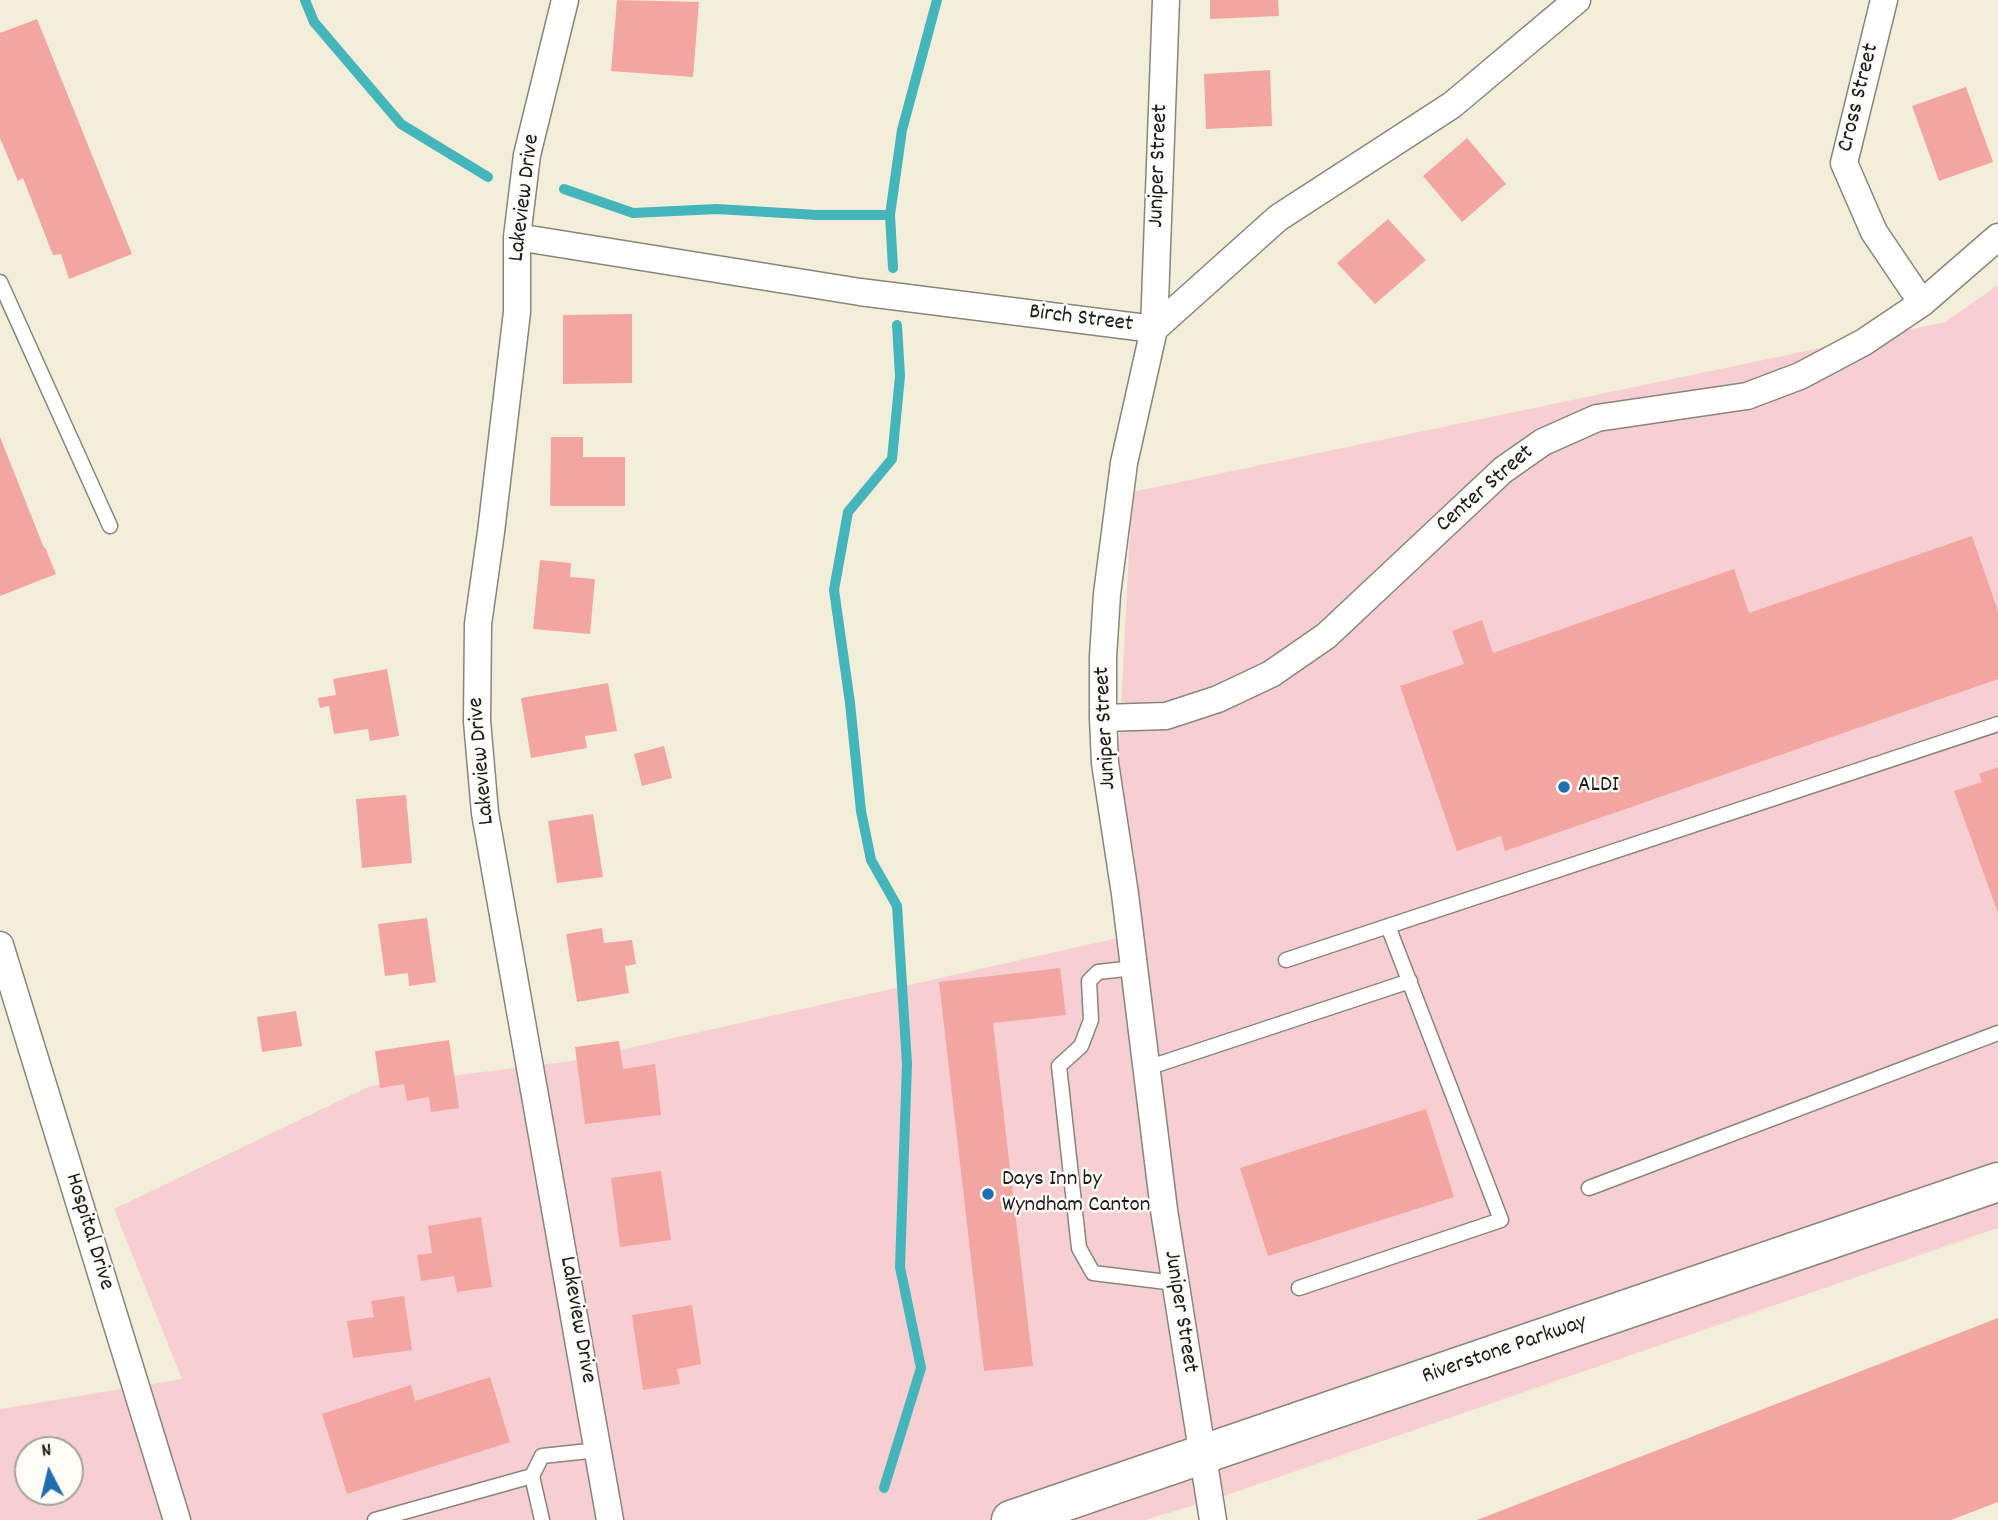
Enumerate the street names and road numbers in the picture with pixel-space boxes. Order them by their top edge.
street label: Cross Street [1833,41,1887,155]
street label: Juniper Street [1144,104,1176,228]
street label: Lakeview Drive [504,133,548,263]
street label: Birch Street [1027,300,1135,340]
street label: Center Street [1432,440,1540,540]
street label: Juniper Street [1090,666,1124,790]
street label: Lakeview Drive [464,696,502,826]
street label: Hospital Drive [57,1170,119,1294]
street label: Juniper Street [1156,1249,1202,1375]
street label: Lakeview Drive [551,1255,601,1385]
street label: Riverstone Parkway [1419,1310,1591,1392]

